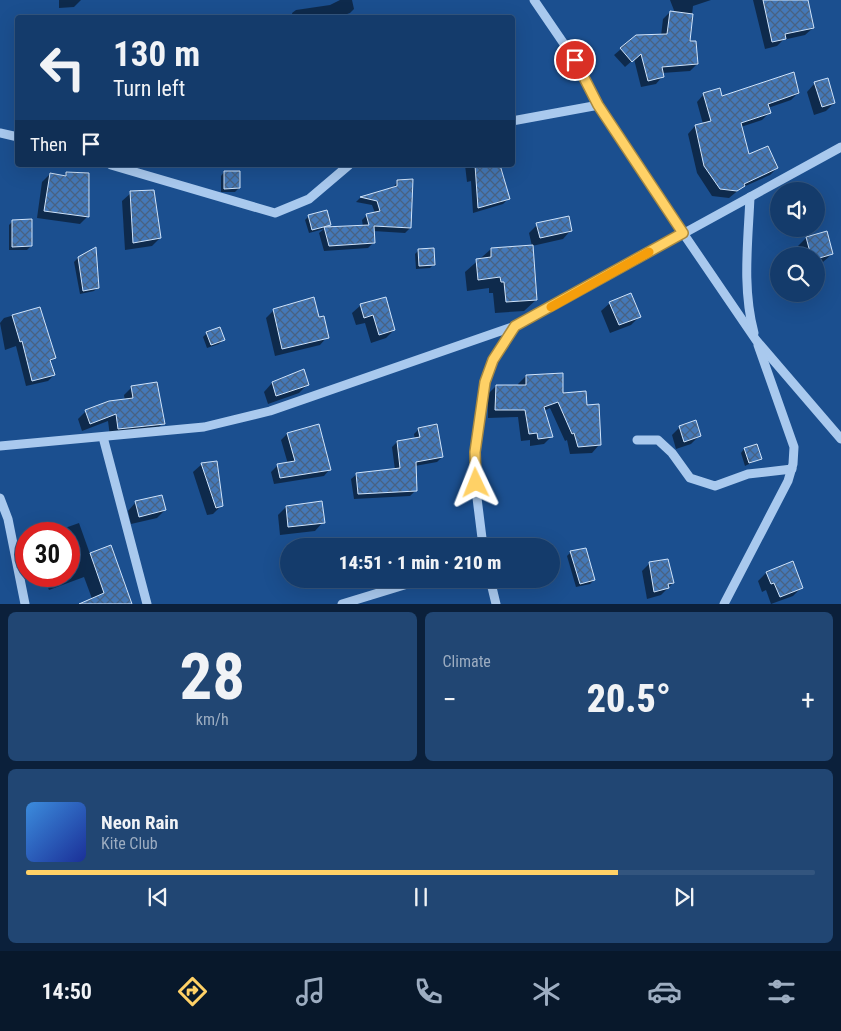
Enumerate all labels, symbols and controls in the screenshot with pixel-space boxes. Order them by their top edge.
text: 130 m [113,34,200,75]
icon: left [30,35,95,100]
pin [554,39,596,81]
icon: arrive [561,46,589,74]
text: Turn left [113,76,185,101]
icon: arrive [77,130,105,158]
text: Then [30,133,67,156]
map controls [770,182,825,302]
button: sound [770,182,825,237]
button: search [770,247,825,302]
position arrow [449,456,501,508]
speed limit sign: 30 [15,522,80,587]
text: 14:51 · 1 min · 210 m [339,551,501,574]
text: 28 [179,639,245,715]
text: Climate [443,652,491,671]
text: 20.5° [587,677,671,721]
text: − [443,683,457,716]
text: + [801,683,815,716]
text: km/h [196,710,229,729]
text: Neon Rain [101,811,179,834]
text: Kite Club [101,834,158,853]
icon: previous [144,883,172,911]
icon: pause [407,883,435,911]
icon: next [670,883,698,911]
icon: directions [175,974,210,1009]
icon: music [293,974,328,1009]
icon: phone [411,974,446,1009]
icon: climate [529,974,564,1009]
icon: car [647,974,682,1009]
icon: filters [764,974,799,1009]
text: 14:50 [41,979,92,1004]

